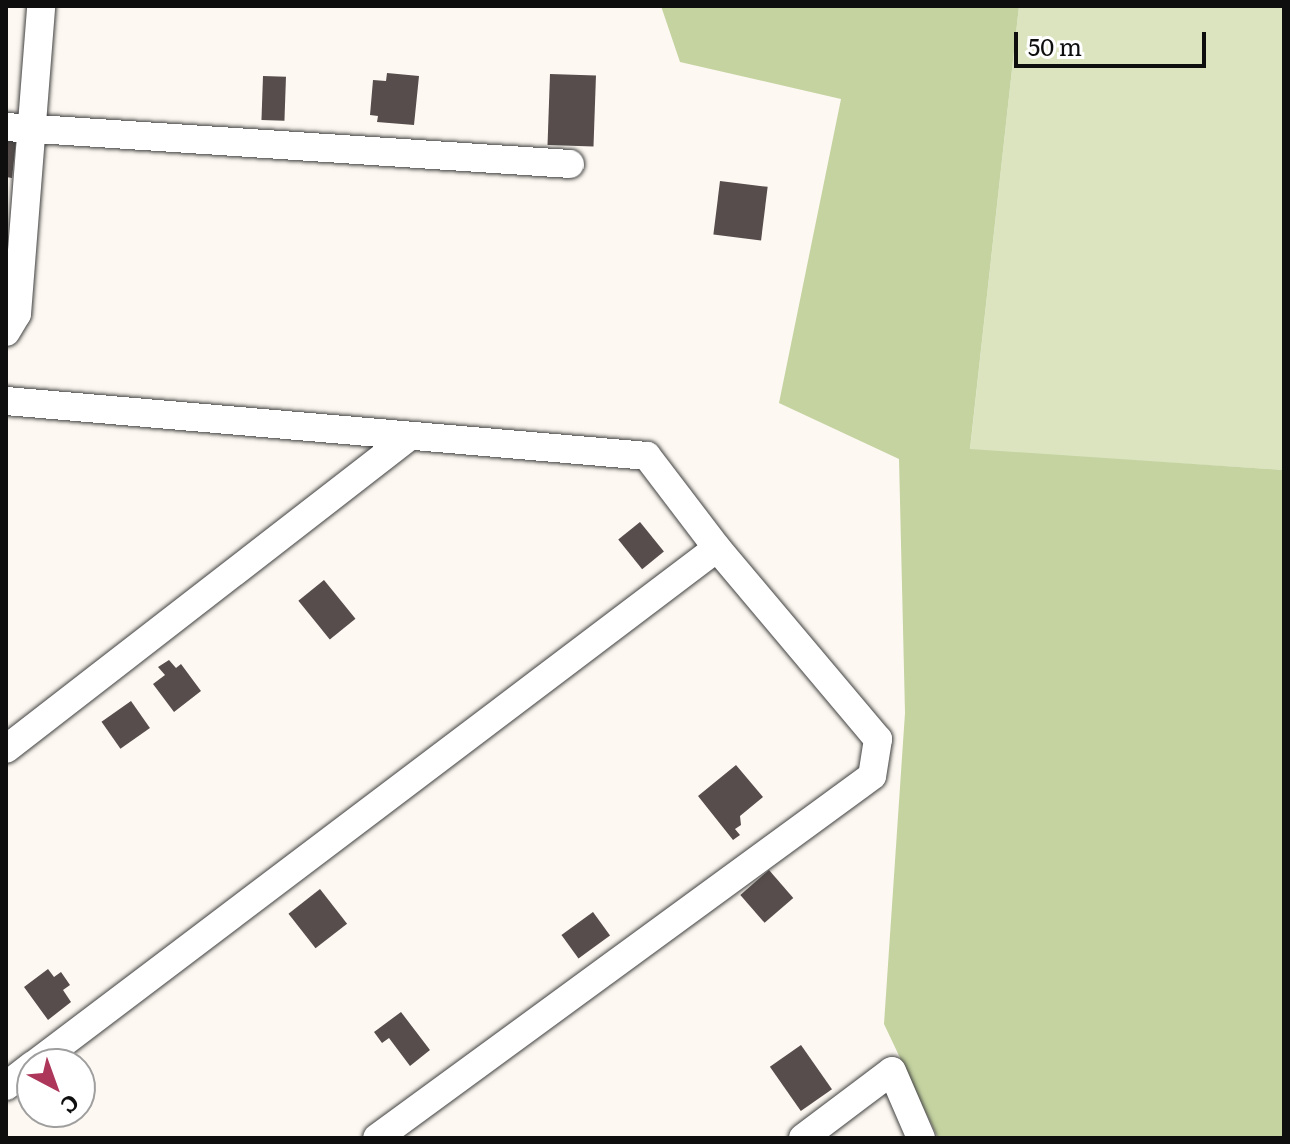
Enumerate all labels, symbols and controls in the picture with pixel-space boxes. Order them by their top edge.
scale bar [1018,16,1210,66]
text: 50 m [1028,28,1082,63]
north arrow [16,1048,96,1128]
text: С [54,1087,87,1123]

